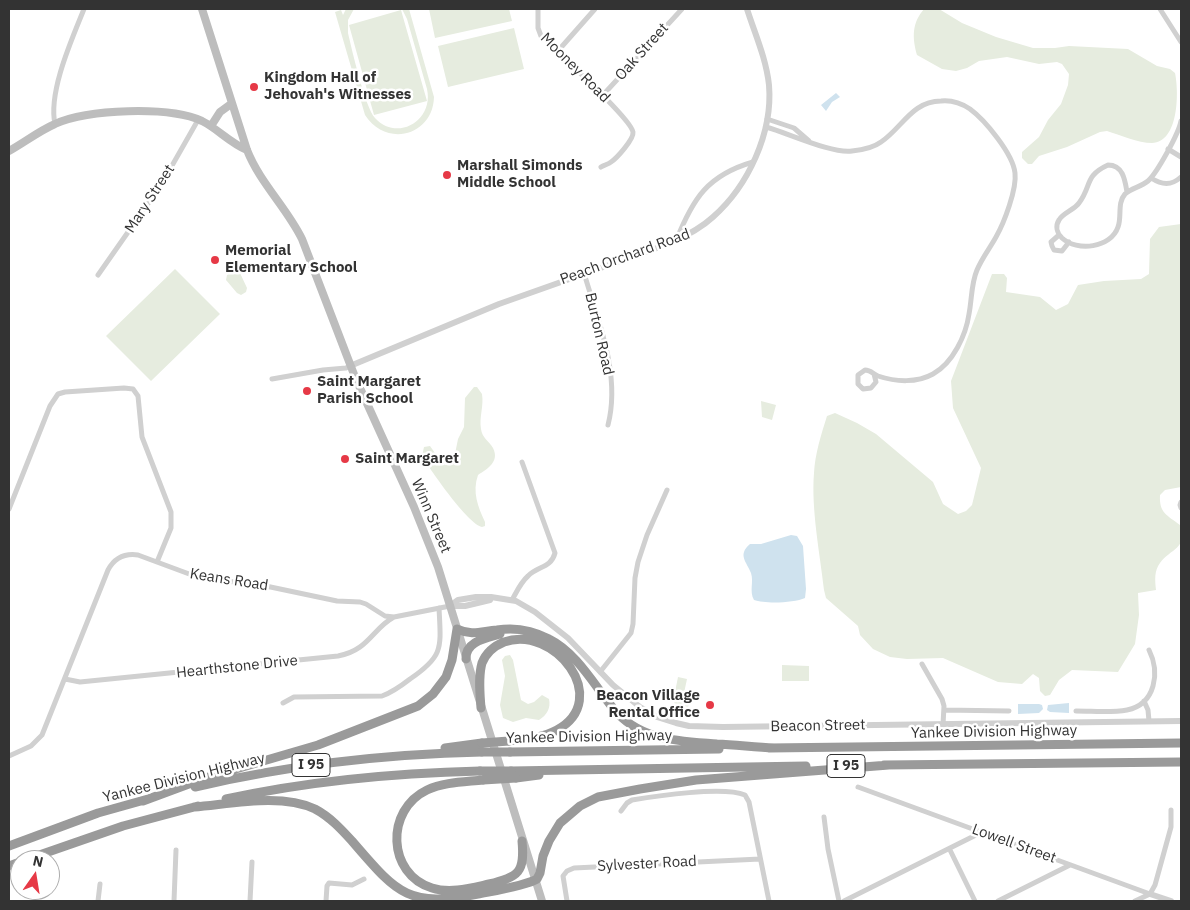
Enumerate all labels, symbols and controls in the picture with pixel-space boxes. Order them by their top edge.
street label: Oak Street [611,20,673,84]
street label: Mooney Road [536,29,614,107]
place label: Kingdom Hall of Jehovah's Witnesses [264,69,411,104]
marker: Kingdom Hall of Jehovah's Witnesses [248,81,260,93]
place label: Marshall Simonds Middle School [457,157,583,192]
street label: Mary Street [121,161,179,237]
marker: Marshall Simonds Middle School [441,169,453,181]
street label: Peach Orchard Road [558,225,692,289]
place label: Memorial Elementary School [225,242,357,277]
marker: Memorial Elementary School [209,254,221,266]
street label: Burton Road [581,291,617,377]
place label: Saint Margaret Parish School [317,373,421,408]
marker: Saint Margaret Parish School [301,385,313,397]
place label: Saint Margaret [355,450,459,468]
marker: Saint Margaret [339,453,351,465]
street label: Winn Street [407,476,455,556]
street label: Keans Road [188,565,270,595]
street label: Hearthstone Drive [175,652,299,682]
place label: Beacon Village Rental Office [596,687,700,722]
marker: Beacon Village Rental Office [704,699,716,711]
street label: Beacon Street [770,716,866,736]
street label: Yankee Division Highway [911,722,1077,742]
street label: Yankee Division Highway [506,727,672,747]
street label: Yankee Division Highway [101,749,267,807]
road number: I 95 [292,754,330,776]
road number: I 95 [827,754,865,778]
street label: Lowell Street [970,820,1058,868]
north arrow [10,850,60,900]
text: N [31,851,45,871]
street label: Sylvester Road [597,852,697,876]

